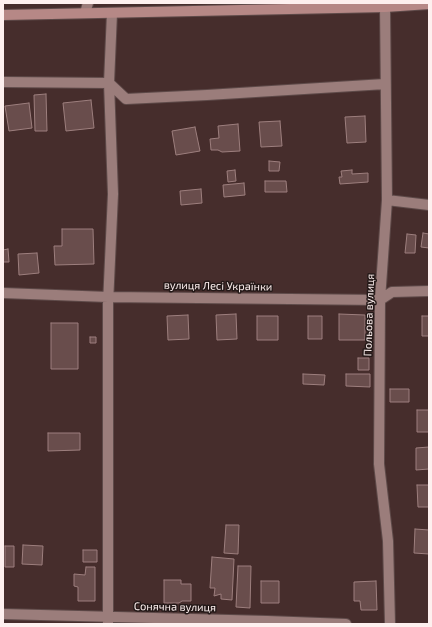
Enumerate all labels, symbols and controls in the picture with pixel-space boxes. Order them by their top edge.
street label: Польова вулиця [361,273,377,357]
street label: вулиця Лесі Українки [164,278,272,294]
street label: Сонячна вулиця [134,600,216,614]

